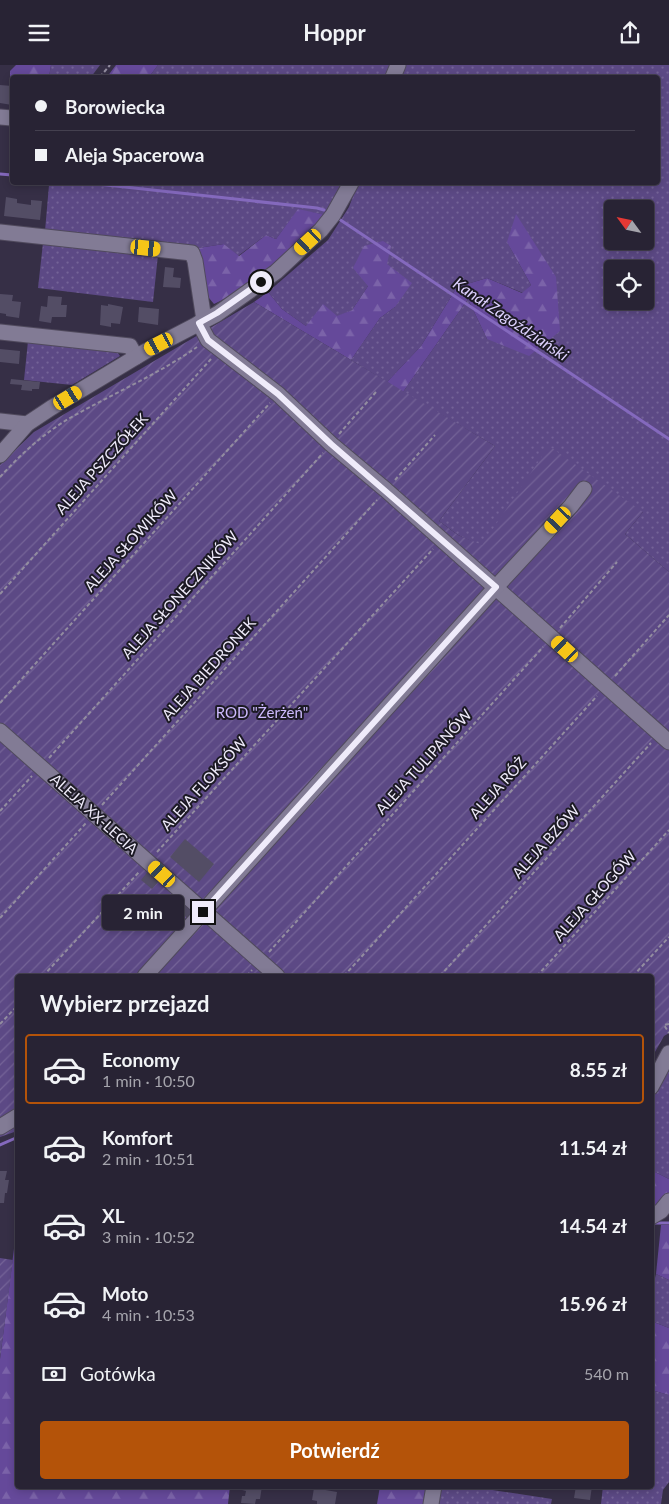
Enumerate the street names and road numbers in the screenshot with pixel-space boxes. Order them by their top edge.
street label: ALEJA PSZCZÓŁEK [51,409,151,517]
street label: ALEJA SŁOWIKÓW [80,486,181,595]
street label: ALEJA SŁONECZNIKÓW [117,527,241,662]
street label: ALEJA BIEDRONEK [158,613,259,723]
street label: ALEJA TULIPANÓW [371,705,475,817]
street label: ALEJA FLOKSÓW [157,733,250,834]
street label: ALEJA RÓŻ [465,753,529,822]
street label: ALEJA XX-LECIA [47,769,143,858]
street label: ALEJA BZÓW [508,801,583,882]
street label: ALEJA GŁOGÓW [549,846,640,944]

